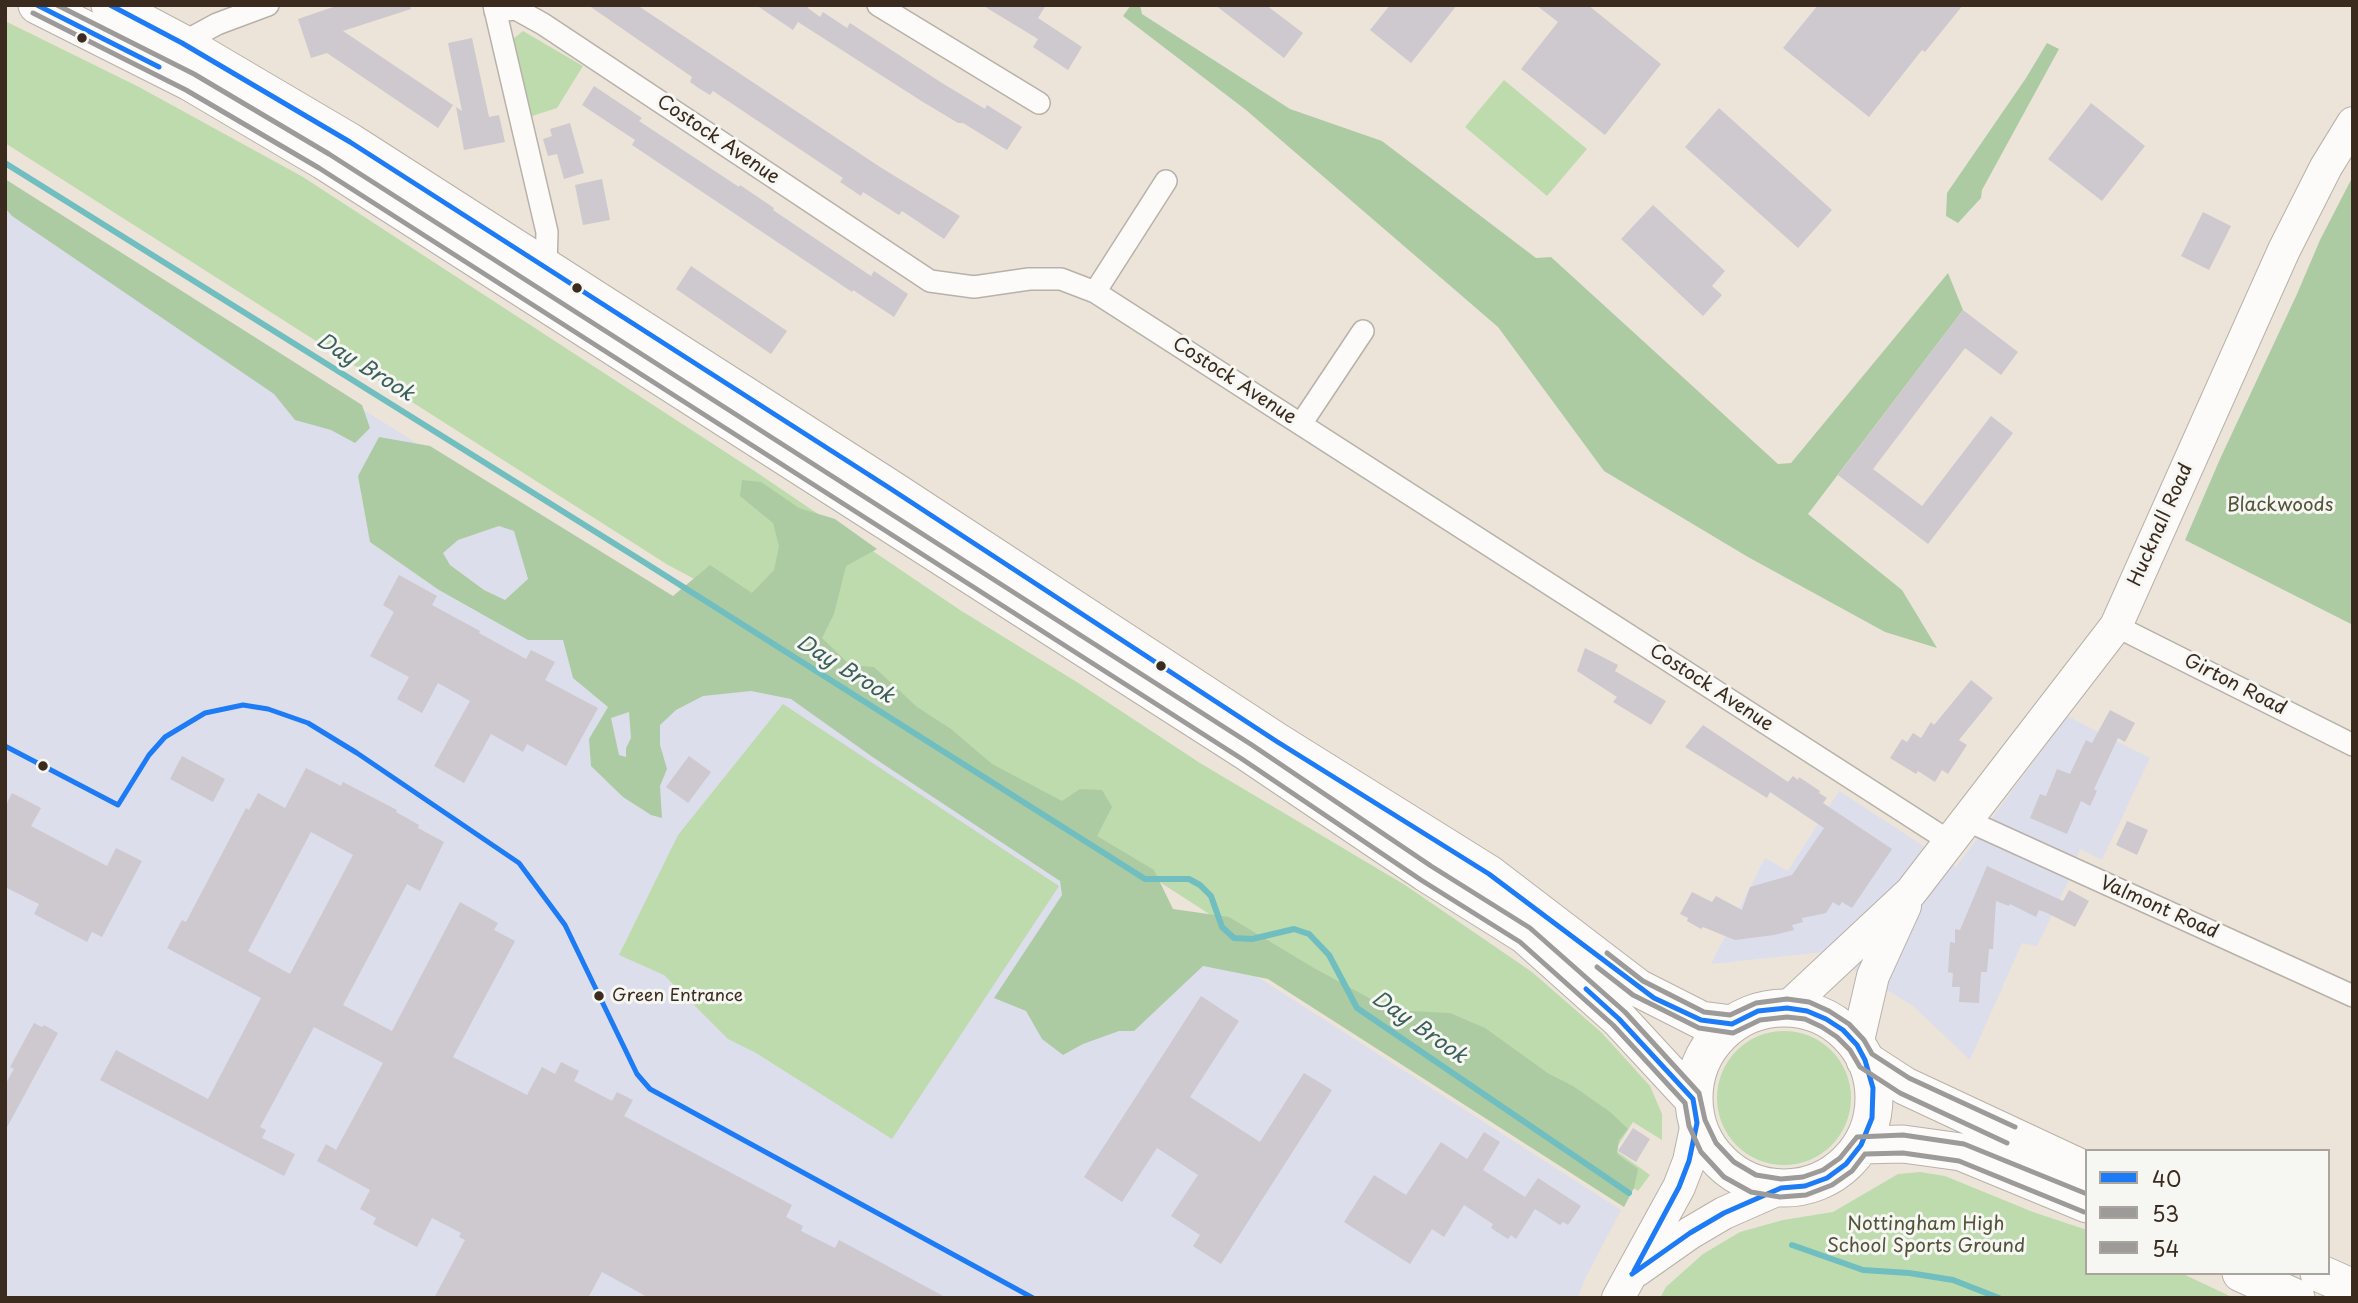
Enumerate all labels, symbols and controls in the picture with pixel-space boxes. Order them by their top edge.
unlabelled marker [75,31,89,45]
street label: Costock Avenue [652,91,784,189]
unlabelled marker [570,281,584,295]
water label: Day Brook [312,328,418,408]
street label: Costock Avenue [1168,333,1300,429]
street label: Hucknall Road [2124,460,2198,590]
park label: Blackwoods [2227,495,2333,517]
water label: Day Brook [792,630,898,710]
street label: Costock Avenue [1645,640,1777,736]
street label: Girton Road [2180,649,2290,721]
unlabelled marker [1154,659,1168,673]
unlabelled marker [36,759,50,773]
street label: Valmont Road [2096,872,2222,944]
place label: Green Entrance [612,986,743,1006]
water label: Day Brook [1367,986,1471,1070]
marker: Green Entrance [592,989,606,1003]
legend [2085,1149,2330,1275]
text: 40 [2152,1162,2181,1194]
text: 53 [2152,1197,2179,1229]
park label: Nottingham High School Sports Ground [1827,1214,2025,1258]
text: 54 [2152,1232,2179,1264]

